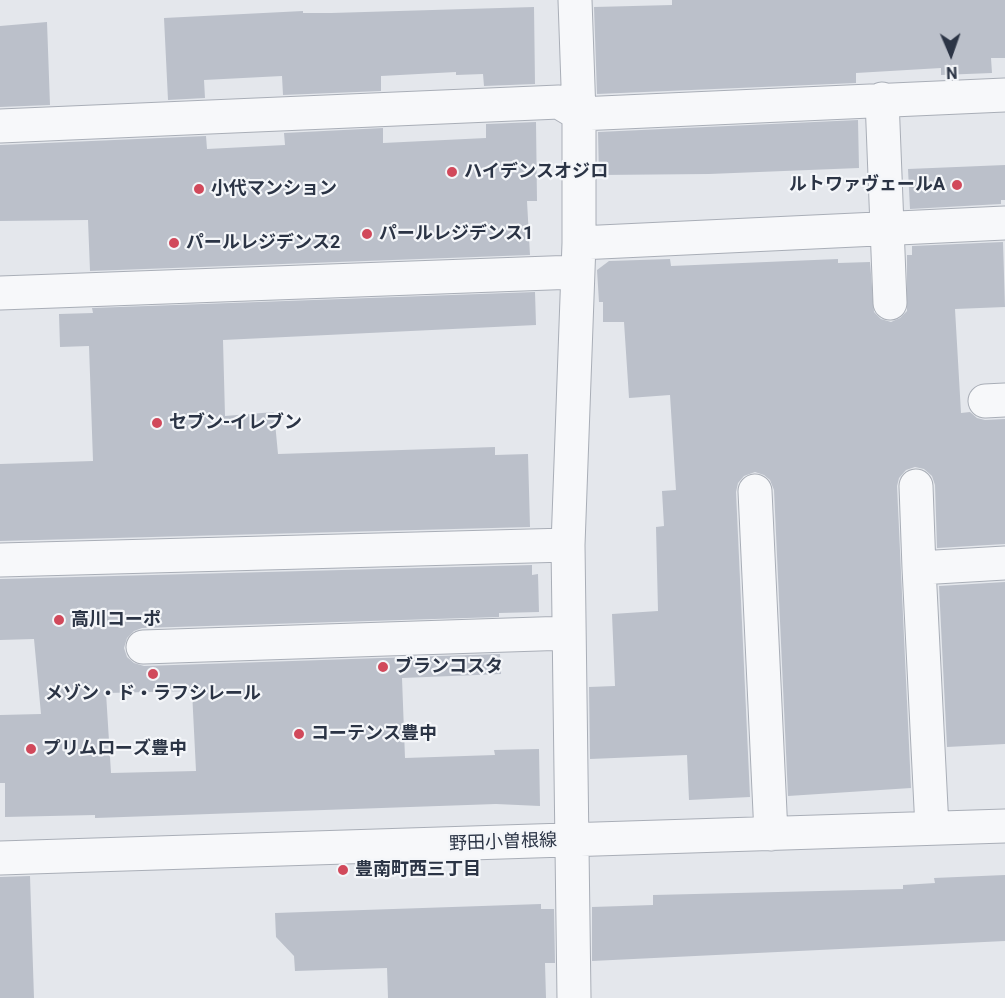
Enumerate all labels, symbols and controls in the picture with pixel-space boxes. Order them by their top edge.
north arrow [921,24,981,84]
text: N [946,63,958,82]
place label: ハイデンスオジロ [464,161,608,183]
marker: ハイデンスオジロ [445,165,459,179]
place label: ルトワァヴェールA [789,174,945,196]
place label: 小代マンション [211,178,337,200]
marker: ルトワァヴェールA [950,178,964,192]
marker: 小代マンション [192,182,206,196]
place label: パールレジデンス1 [379,223,533,245]
marker: パールレジデンス1 [360,227,374,241]
place label: パールレジデンス2 [186,232,340,254]
marker: パールレジデンス2 [167,236,181,250]
place label: セブン-イレブン [169,412,302,434]
marker: セブン-イレブン [150,416,164,430]
place label: 高川コーポ [71,609,161,631]
marker: 高川コーポ [52,613,66,627]
place label: ブランコスタ [395,656,503,678]
marker: ブランコスタ [376,660,390,674]
marker: メゾン・ド・ラフシレール [146,667,160,681]
place label: メゾン・ド・ラフシレール [45,683,261,705]
place label: コーテンス豊中 [311,723,437,745]
marker: コーテンス豊中 [292,727,306,741]
place label: プリムローズ豊中 [43,738,187,760]
marker: プリムローズ豊中 [24,742,38,756]
street label: 野田小曽根線 [449,830,557,856]
place label: 豊南町西三丁目 [355,859,481,881]
marker: 豊南町西三丁目 [336,863,350,877]

